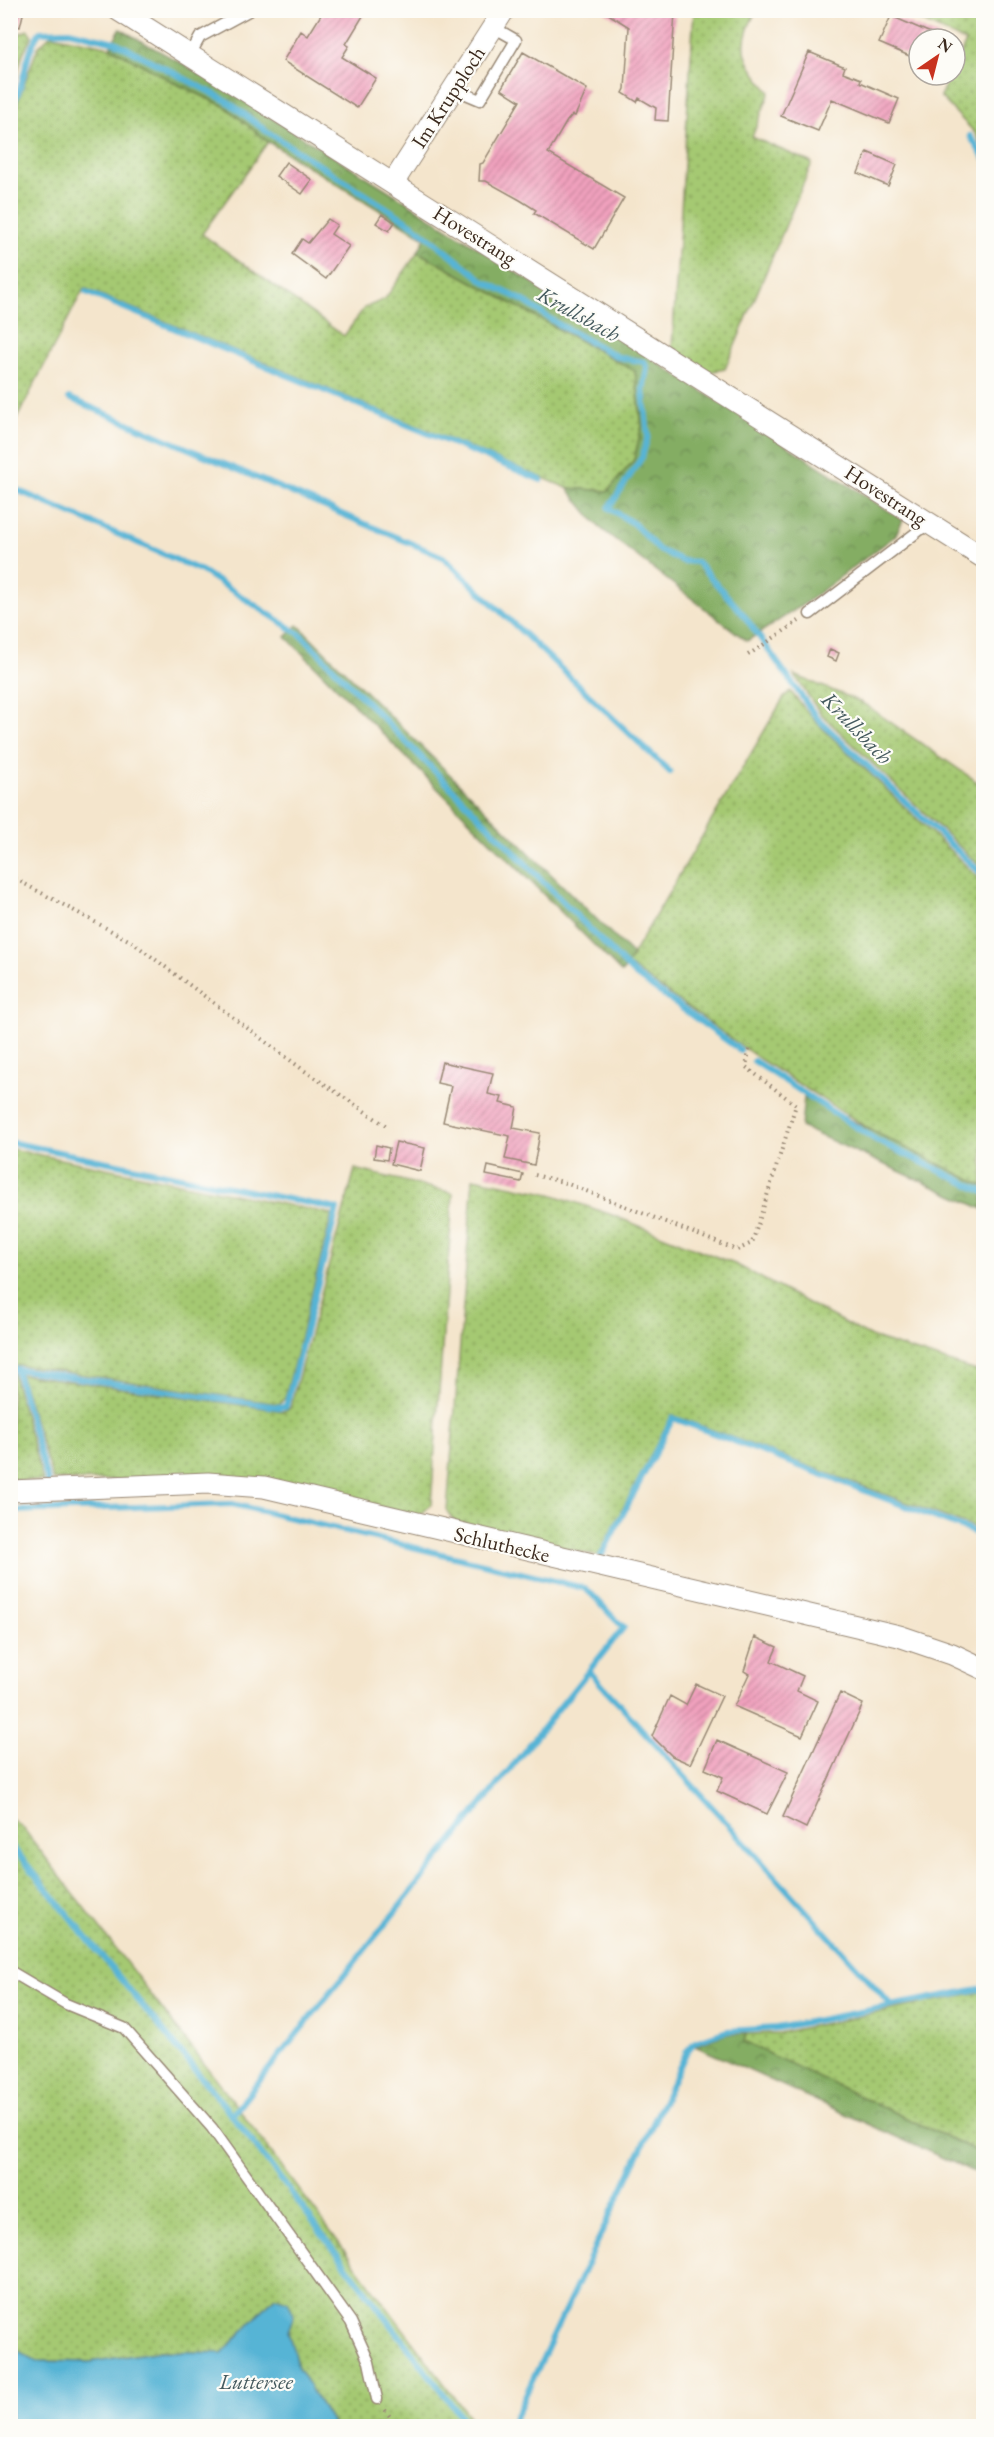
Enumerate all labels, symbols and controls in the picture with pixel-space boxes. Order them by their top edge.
north arrow [907,27,967,87]
text: N [934,33,957,57]
street label: Im Krupploch [405,41,491,153]
street label: Hovestrang [428,199,522,272]
water label: Krullsbach [532,279,626,349]
street label: Hovestrang [840,458,933,532]
water label: Krullsbach [815,685,899,771]
street label: Schluthecke [452,1520,552,1568]
water label: Luttersee [218,2367,293,2396]

